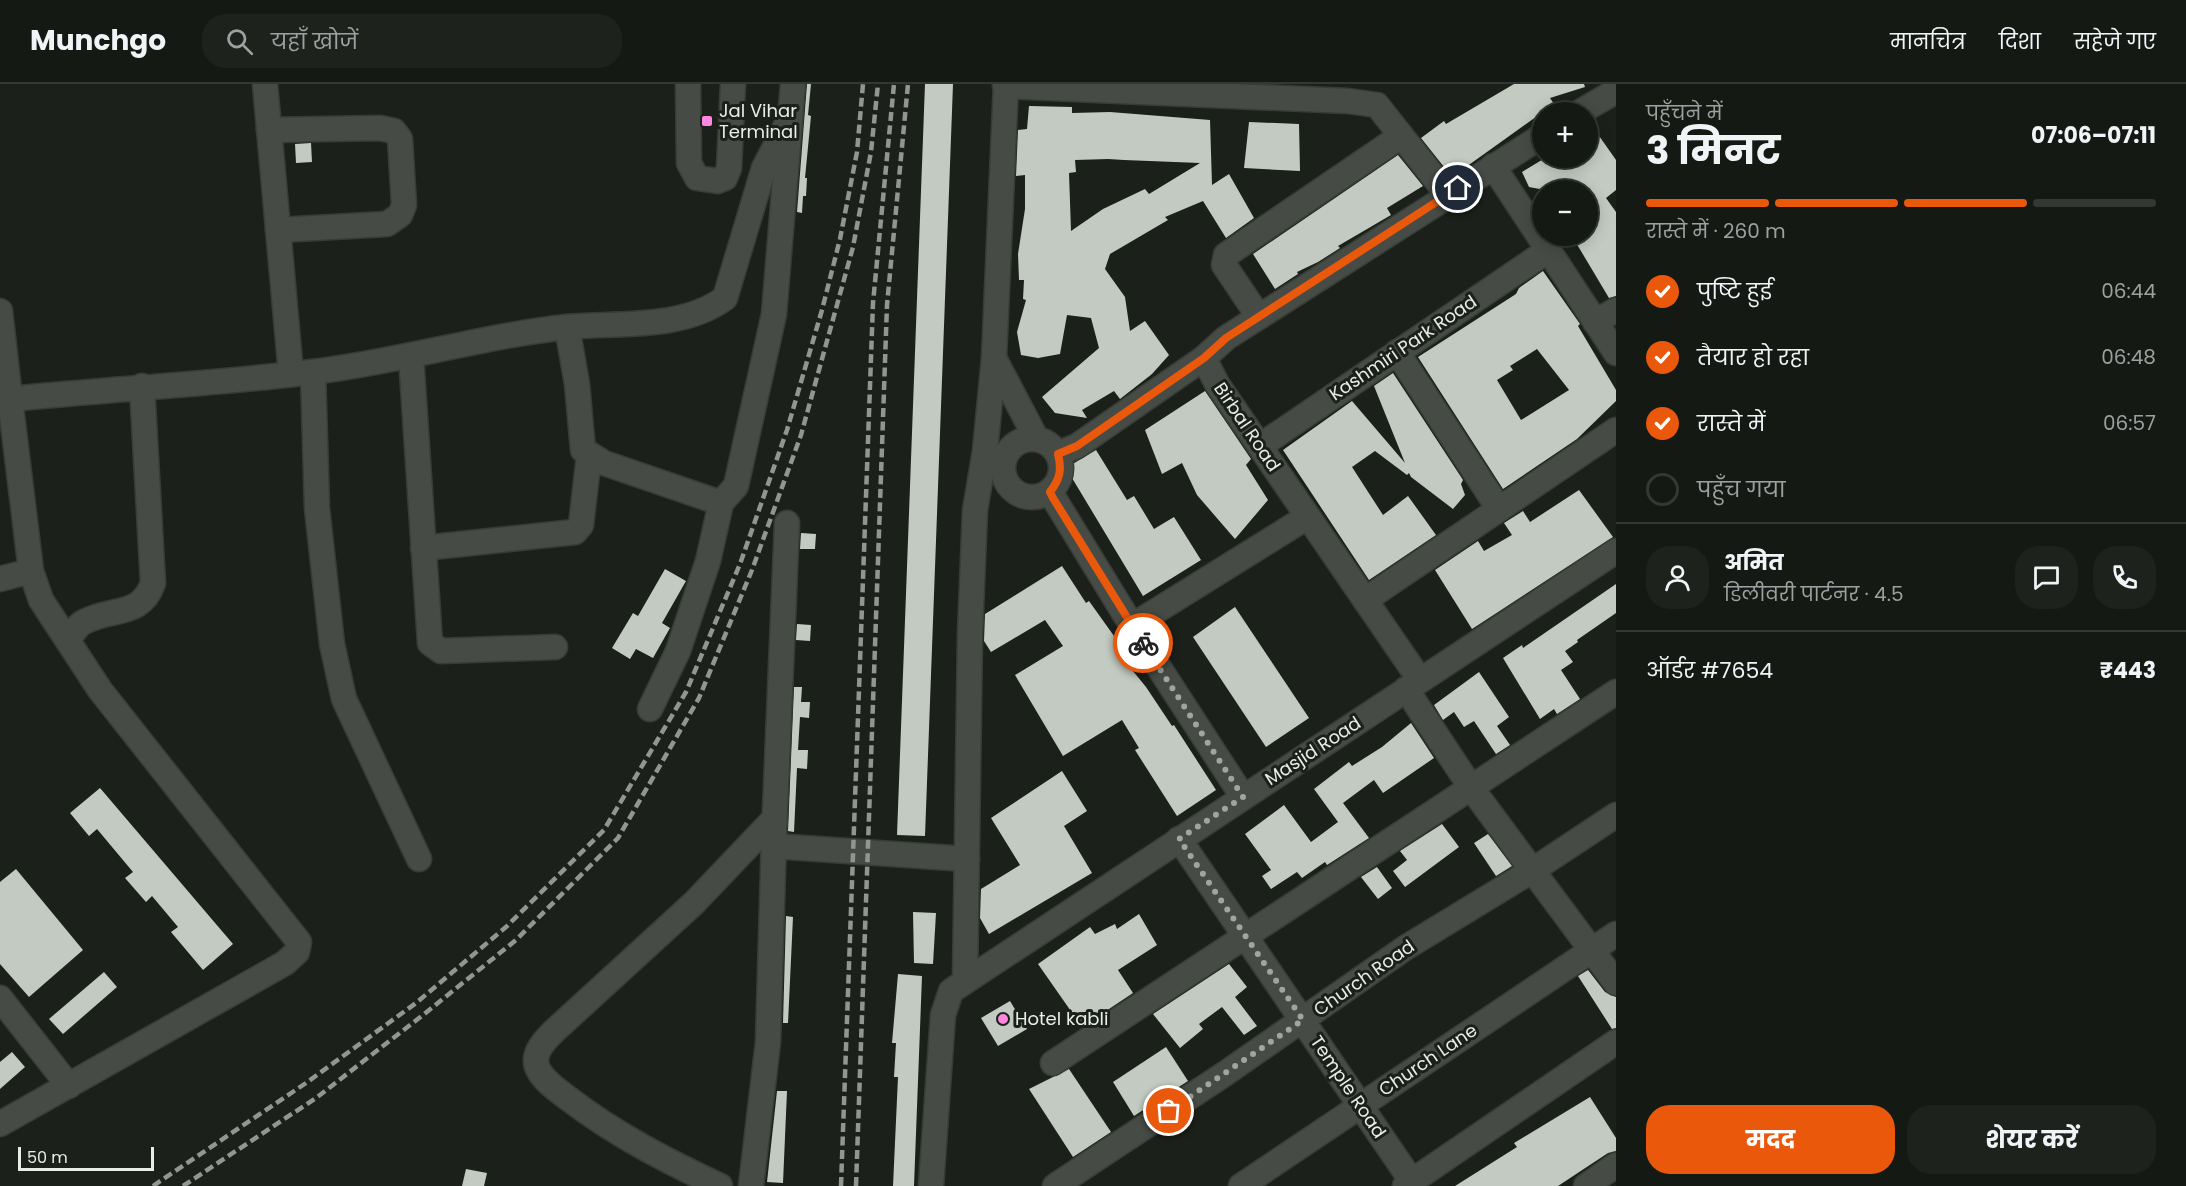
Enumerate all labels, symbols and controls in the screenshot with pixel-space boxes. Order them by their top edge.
search box [202,14,622,68]
text: Munchgo [30,21,166,60]
icon: search [223,25,256,58]
text: यहाँ खोजें [271,26,358,57]
text: मानचित्र [1890,27,1966,56]
text: दिशा [1999,27,2041,56]
text: सहेजे गए [2074,27,2156,56]
place label: Jal Vihar Terminal [719,98,798,144]
text: पहुँचने में [1646,99,1722,127]
map controls [1532,102,1598,246]
button: + [1532,102,1598,168]
marker: Jal Vihar Terminal [700,114,714,128]
text: 07:06–07:11 [2031,120,2156,151]
text: 3 मिनट [1646,123,1780,178]
pin [1432,162,1483,213]
icon: home [1441,171,1474,204]
button: − [1532,180,1598,246]
text: रास्ते में · 260 m [1646,217,1786,245]
icon: check [1646,275,1679,308]
text: पुष्टि हुई [1697,276,1772,307]
text: 06:44 [2101,277,2156,305]
street label: Kashmiri Park Road [1324,289,1481,406]
icon: check [1646,341,1679,374]
text: तैयार हो रहा [1697,342,1809,373]
text: 06:48 [2101,343,2156,371]
street label: Birbal Road [1208,377,1286,476]
icon: check [1646,407,1679,440]
text: रास्ते में [1697,408,1765,439]
text: 06:57 [2103,409,2156,437]
text: पहुँच गया [1697,474,1785,505]
button: person [1646,546,1709,609]
button: chat [2015,546,2078,609]
button: phone [2093,546,2156,609]
text: अमित [1724,547,1784,578]
text: डिलीवरी पार्टनर · 4.5 [1724,580,1903,608]
courier [1113,613,1173,673]
icon: bike [1127,627,1160,660]
text: ऑर्डर #7654 [1646,655,1773,686]
text: ₹443 [2100,655,2156,686]
street label: Masjid Road [1260,710,1366,791]
street label: Church Road [1308,934,1419,1022]
place label: Hotel kabli [1015,1006,1108,1031]
marker: Hotel kabli [996,1012,1010,1026]
street label: Church Lane [1374,1017,1482,1102]
street label: Temple Road [1305,1030,1392,1143]
pin [1143,1085,1194,1136]
icon: bag [1152,1094,1185,1127]
button: मदद [1646,1105,1895,1174]
button: शेयर करें [1907,1105,2156,1174]
scale bar [18,1144,154,1172]
text: 50 m [27,1146,68,1169]

